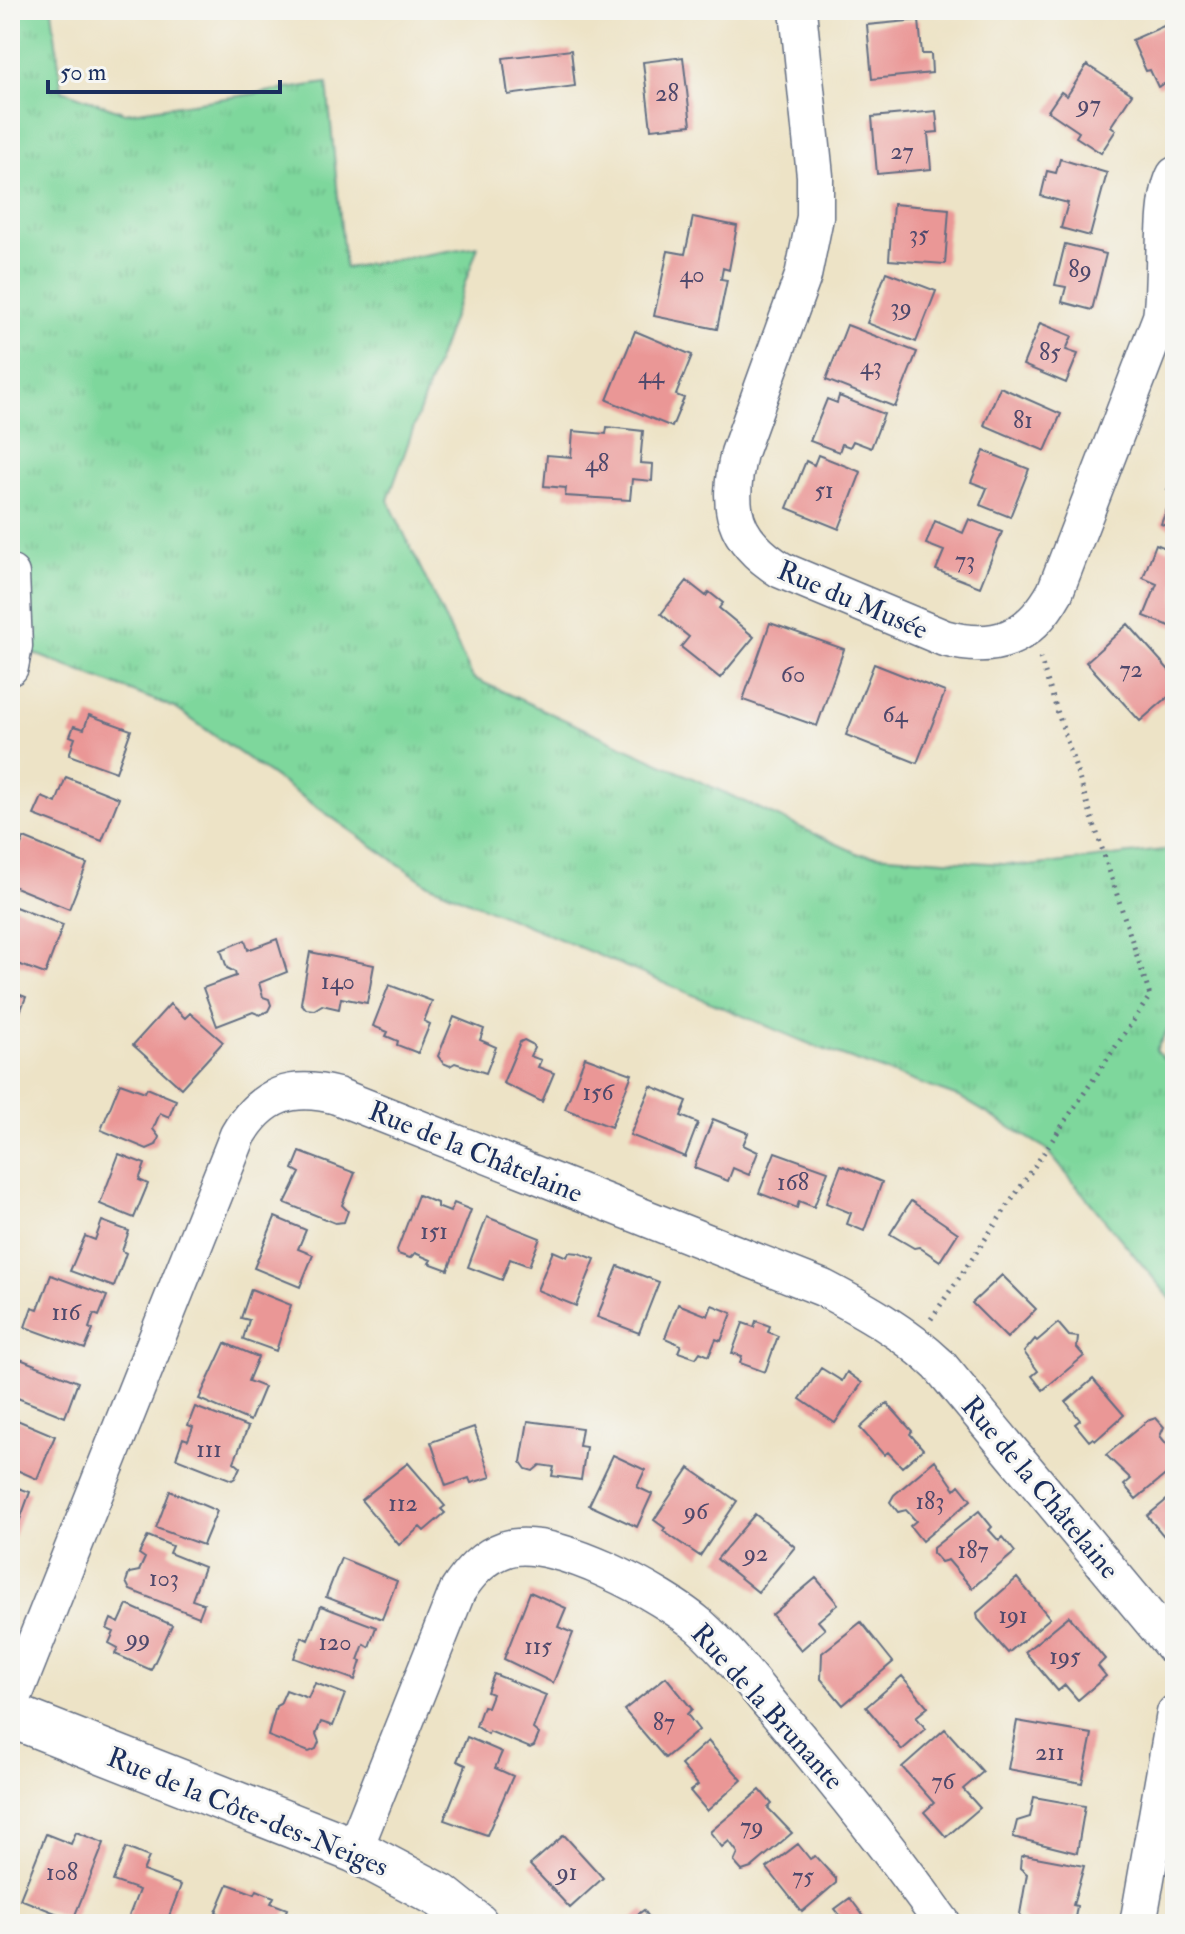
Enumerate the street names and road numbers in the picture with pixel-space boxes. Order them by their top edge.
street label: Rue du Musée [772,553,933,648]
street label: Rue de la Châtelaine [363,1094,588,1211]
street label: Rue de la Châtelaine [953,1390,1127,1587]
street label: Rue de la Brunante [683,1617,851,1798]
street label: Rue de la Côte-des-Neiges [102,1740,393,1885]

